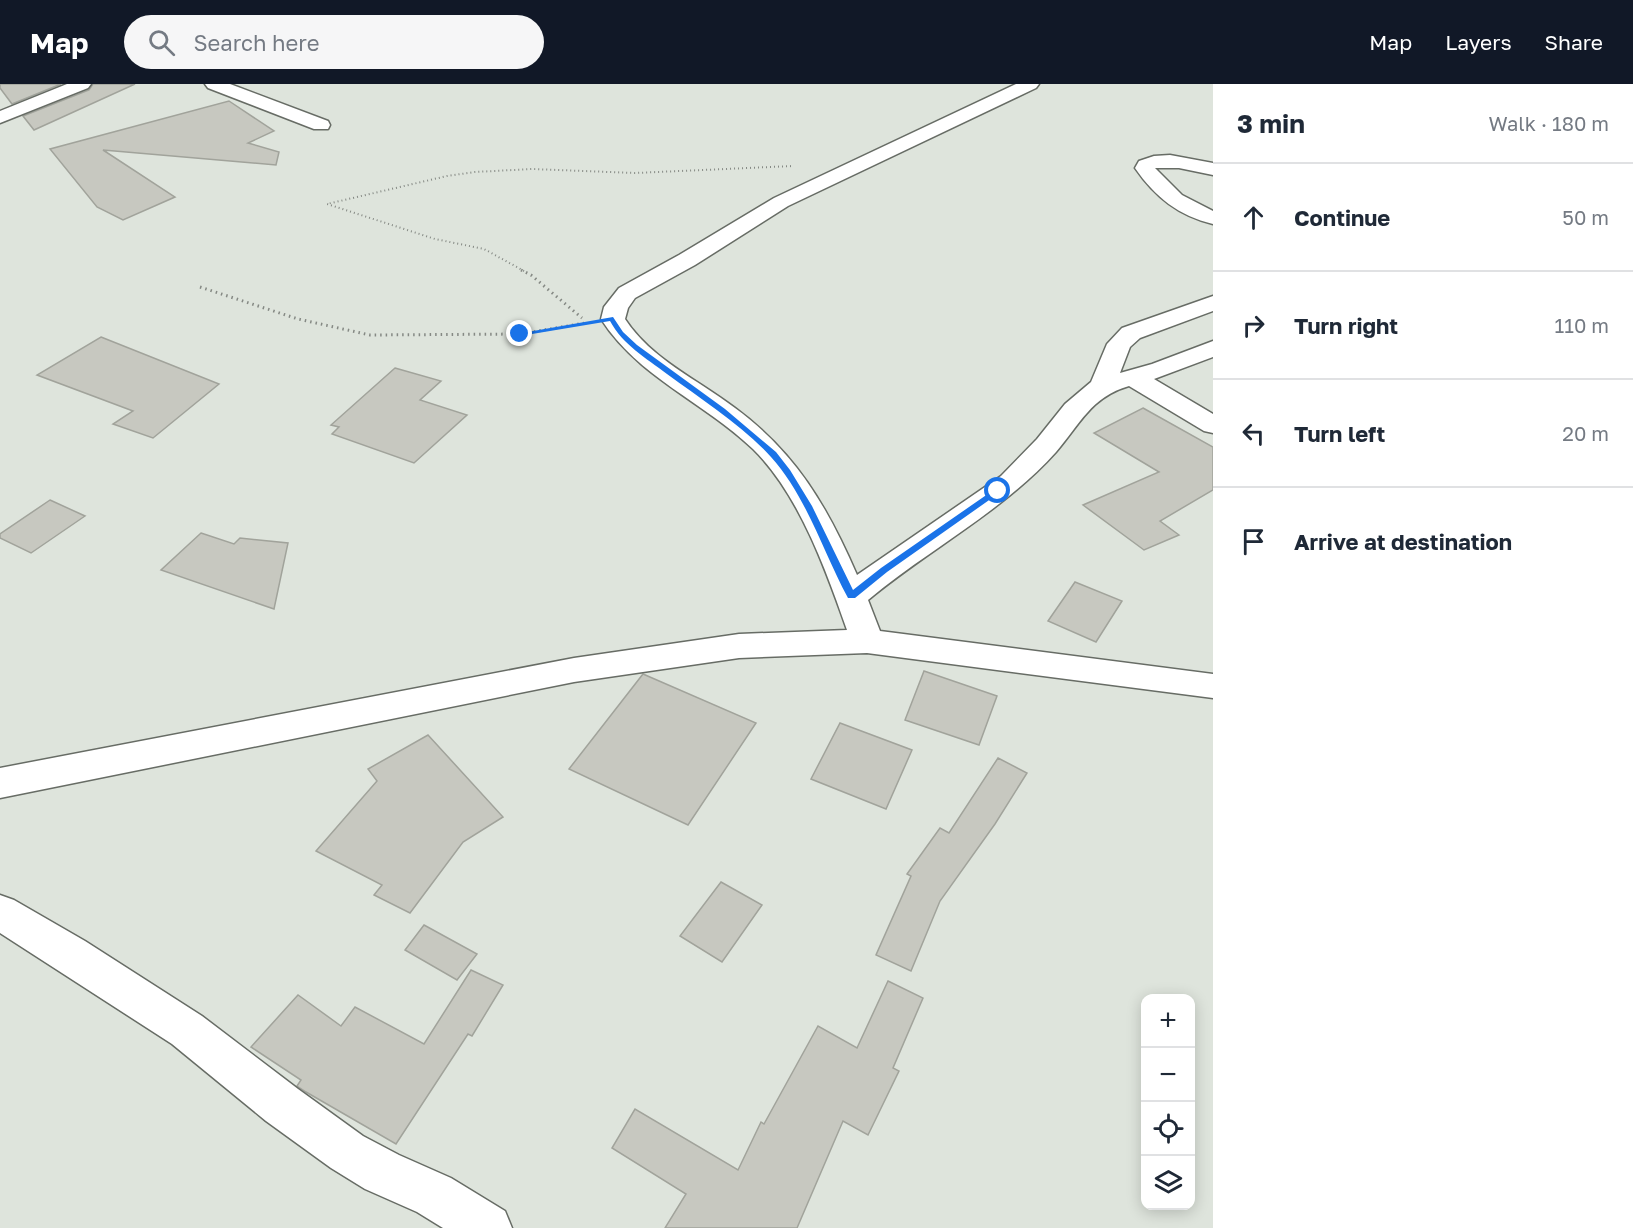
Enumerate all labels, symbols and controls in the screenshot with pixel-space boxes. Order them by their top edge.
search box [124,15,544,69]
text: Map [30,26,88,59]
icon: search [145,26,178,59]
text: Search here [193,29,319,56]
text: Map [1369,29,1412,55]
text: Layers [1445,29,1512,55]
text: Share [1545,29,1603,55]
text: 3 min [1237,108,1305,139]
text: Walk · 180 m [1489,111,1609,135]
icon: ahead [1237,201,1270,234]
text: Continue [1294,204,1390,231]
text: 50 m [1562,205,1609,229]
icon: right [1237,309,1270,342]
text: Turn right [1294,312,1398,339]
text: 110 m [1555,313,1609,337]
route end [506,320,532,346]
icon: left [1237,417,1270,450]
text: Turn left [1294,420,1385,447]
text: 20 m [1562,421,1609,445]
route start [984,477,1010,503]
icon: arrive [1237,525,1270,558]
text: Arrive at destination [1294,528,1512,555]
map controls [1141,994,1195,1210]
button: + [1141,994,1195,1048]
button: − [1141,1048,1195,1102]
button: locate [1141,1102,1195,1156]
button: layers [1141,1156,1195,1210]

